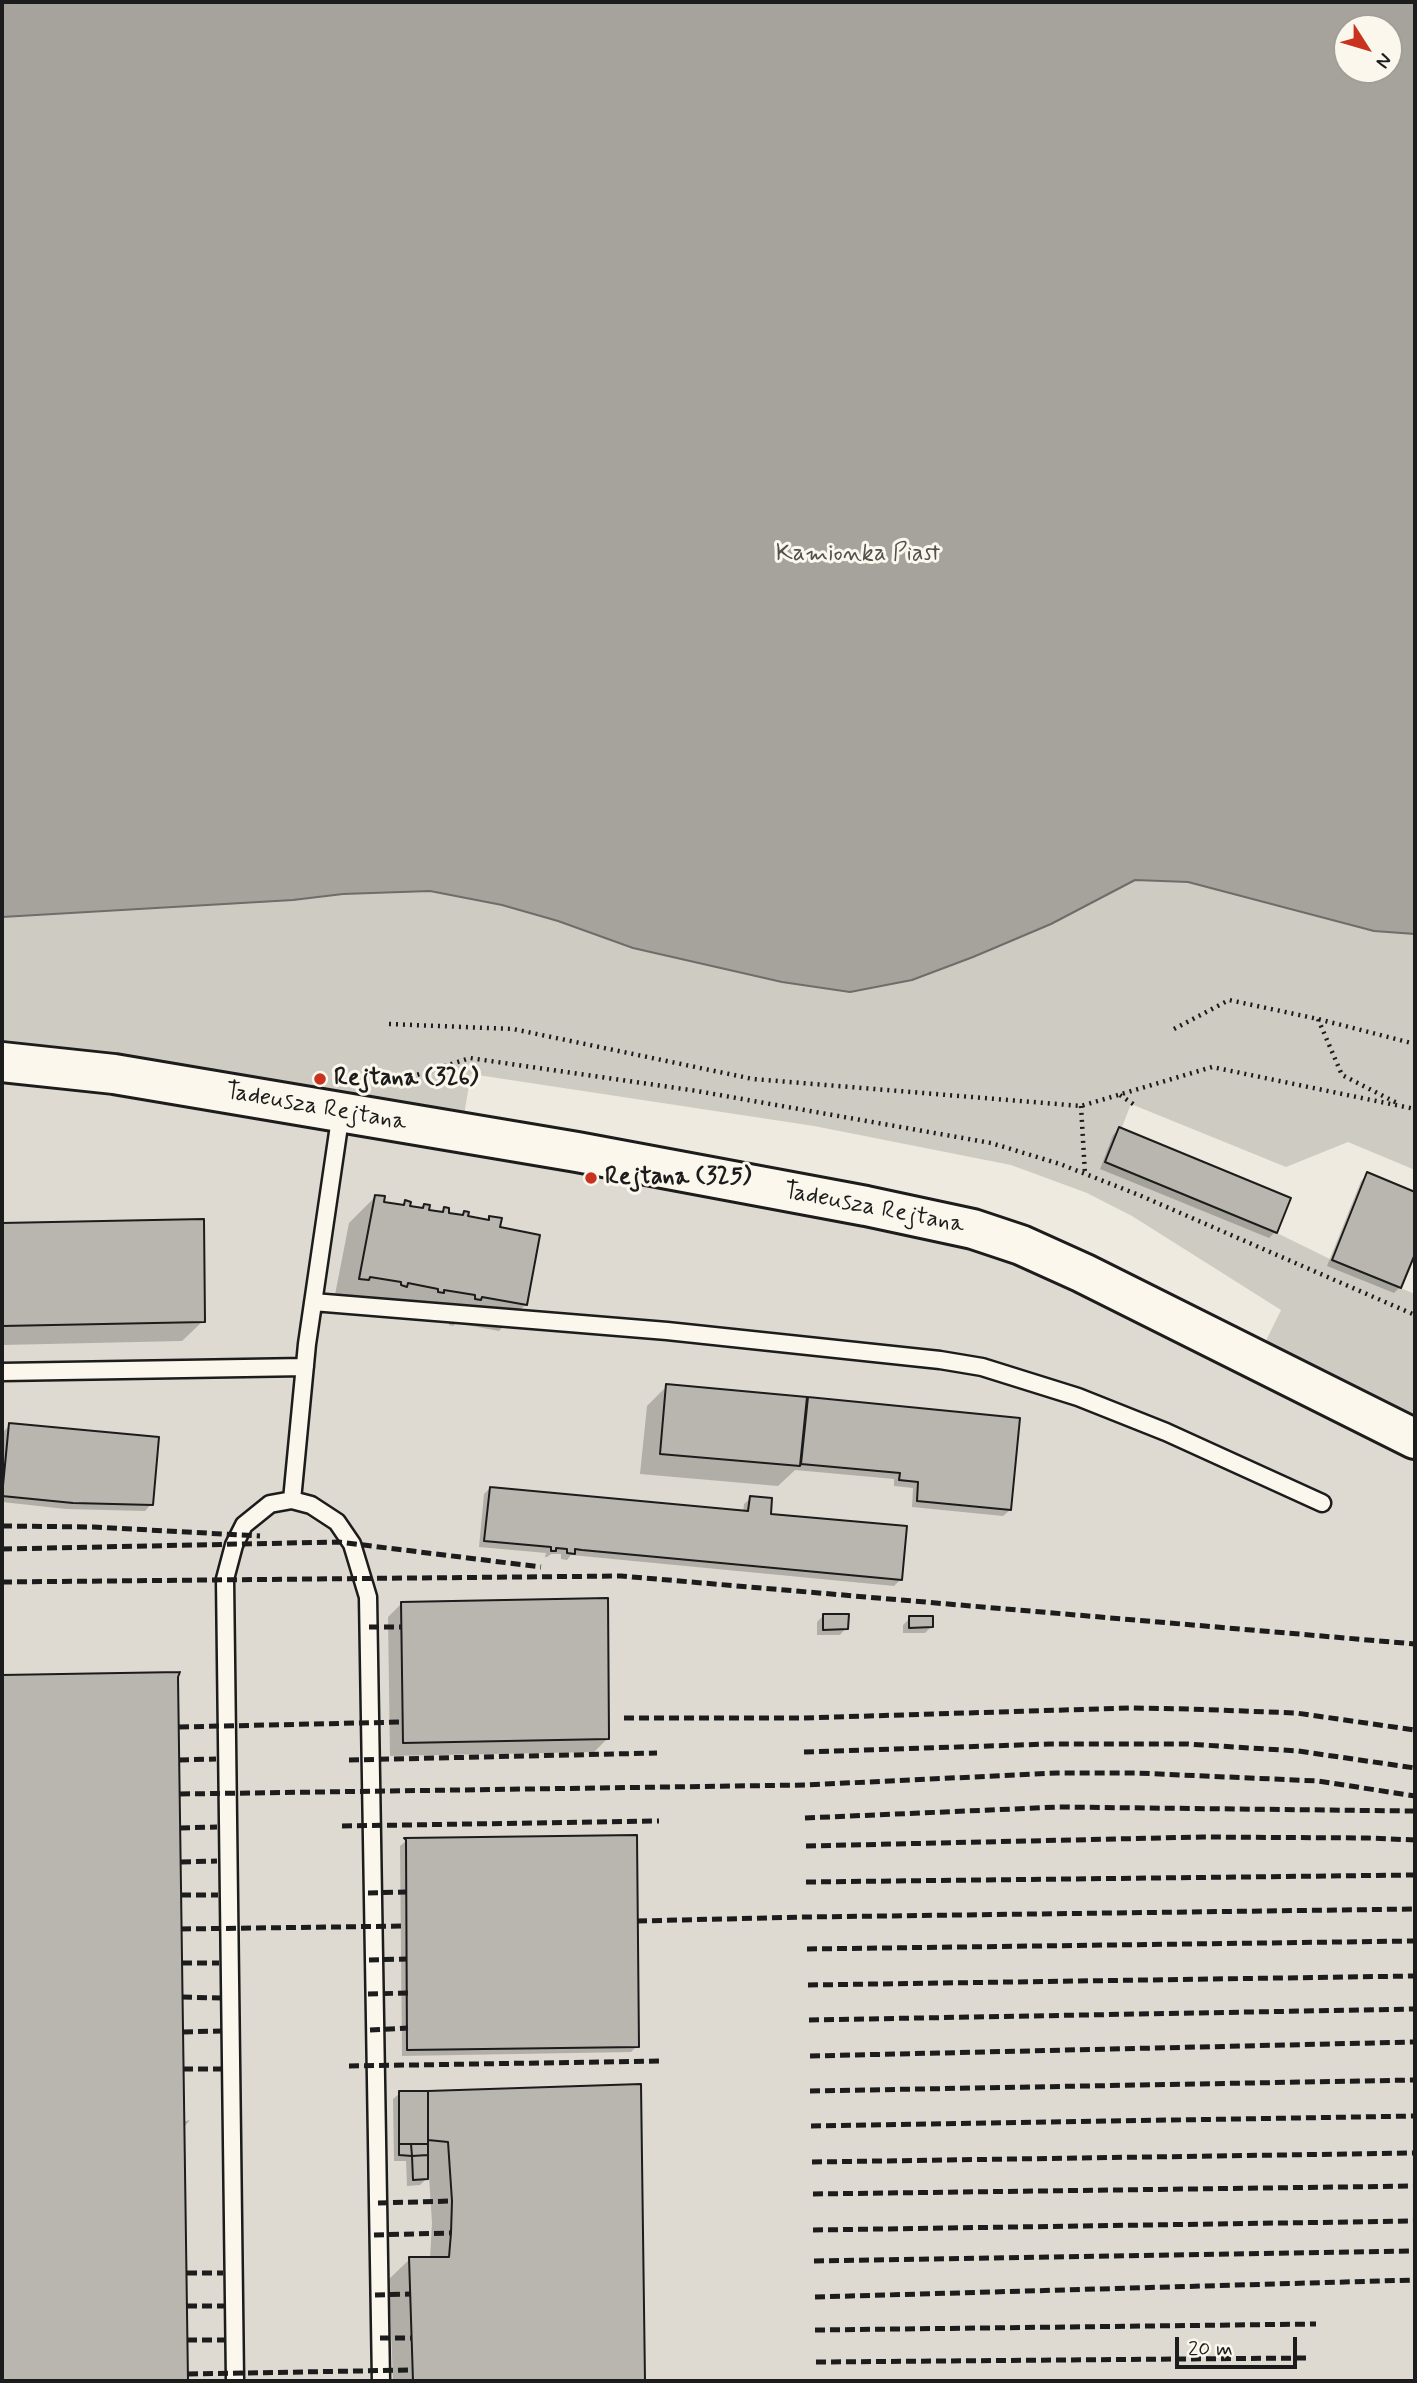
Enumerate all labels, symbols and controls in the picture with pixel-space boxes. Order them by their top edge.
north arrow [1333,14,1403,84]
text: N [1370,48,1397,73]
park label: Kamionka Piast [776,541,940,569]
place label: Rejtana (326) [334,1065,478,1093]
marker: Rejtana (326) [312,1071,328,1087]
street label: Tadeusza Rejtana [223,1078,409,1138]
place label: Rejtana (325) [605,1164,751,1192]
marker: Rejtana (325) [583,1170,599,1186]
street label: Tadeusza Rejtana [781,1177,967,1241]
scale bar [1179,2324,1302,2368]
text: 20 m [1188,2335,1233,2363]

